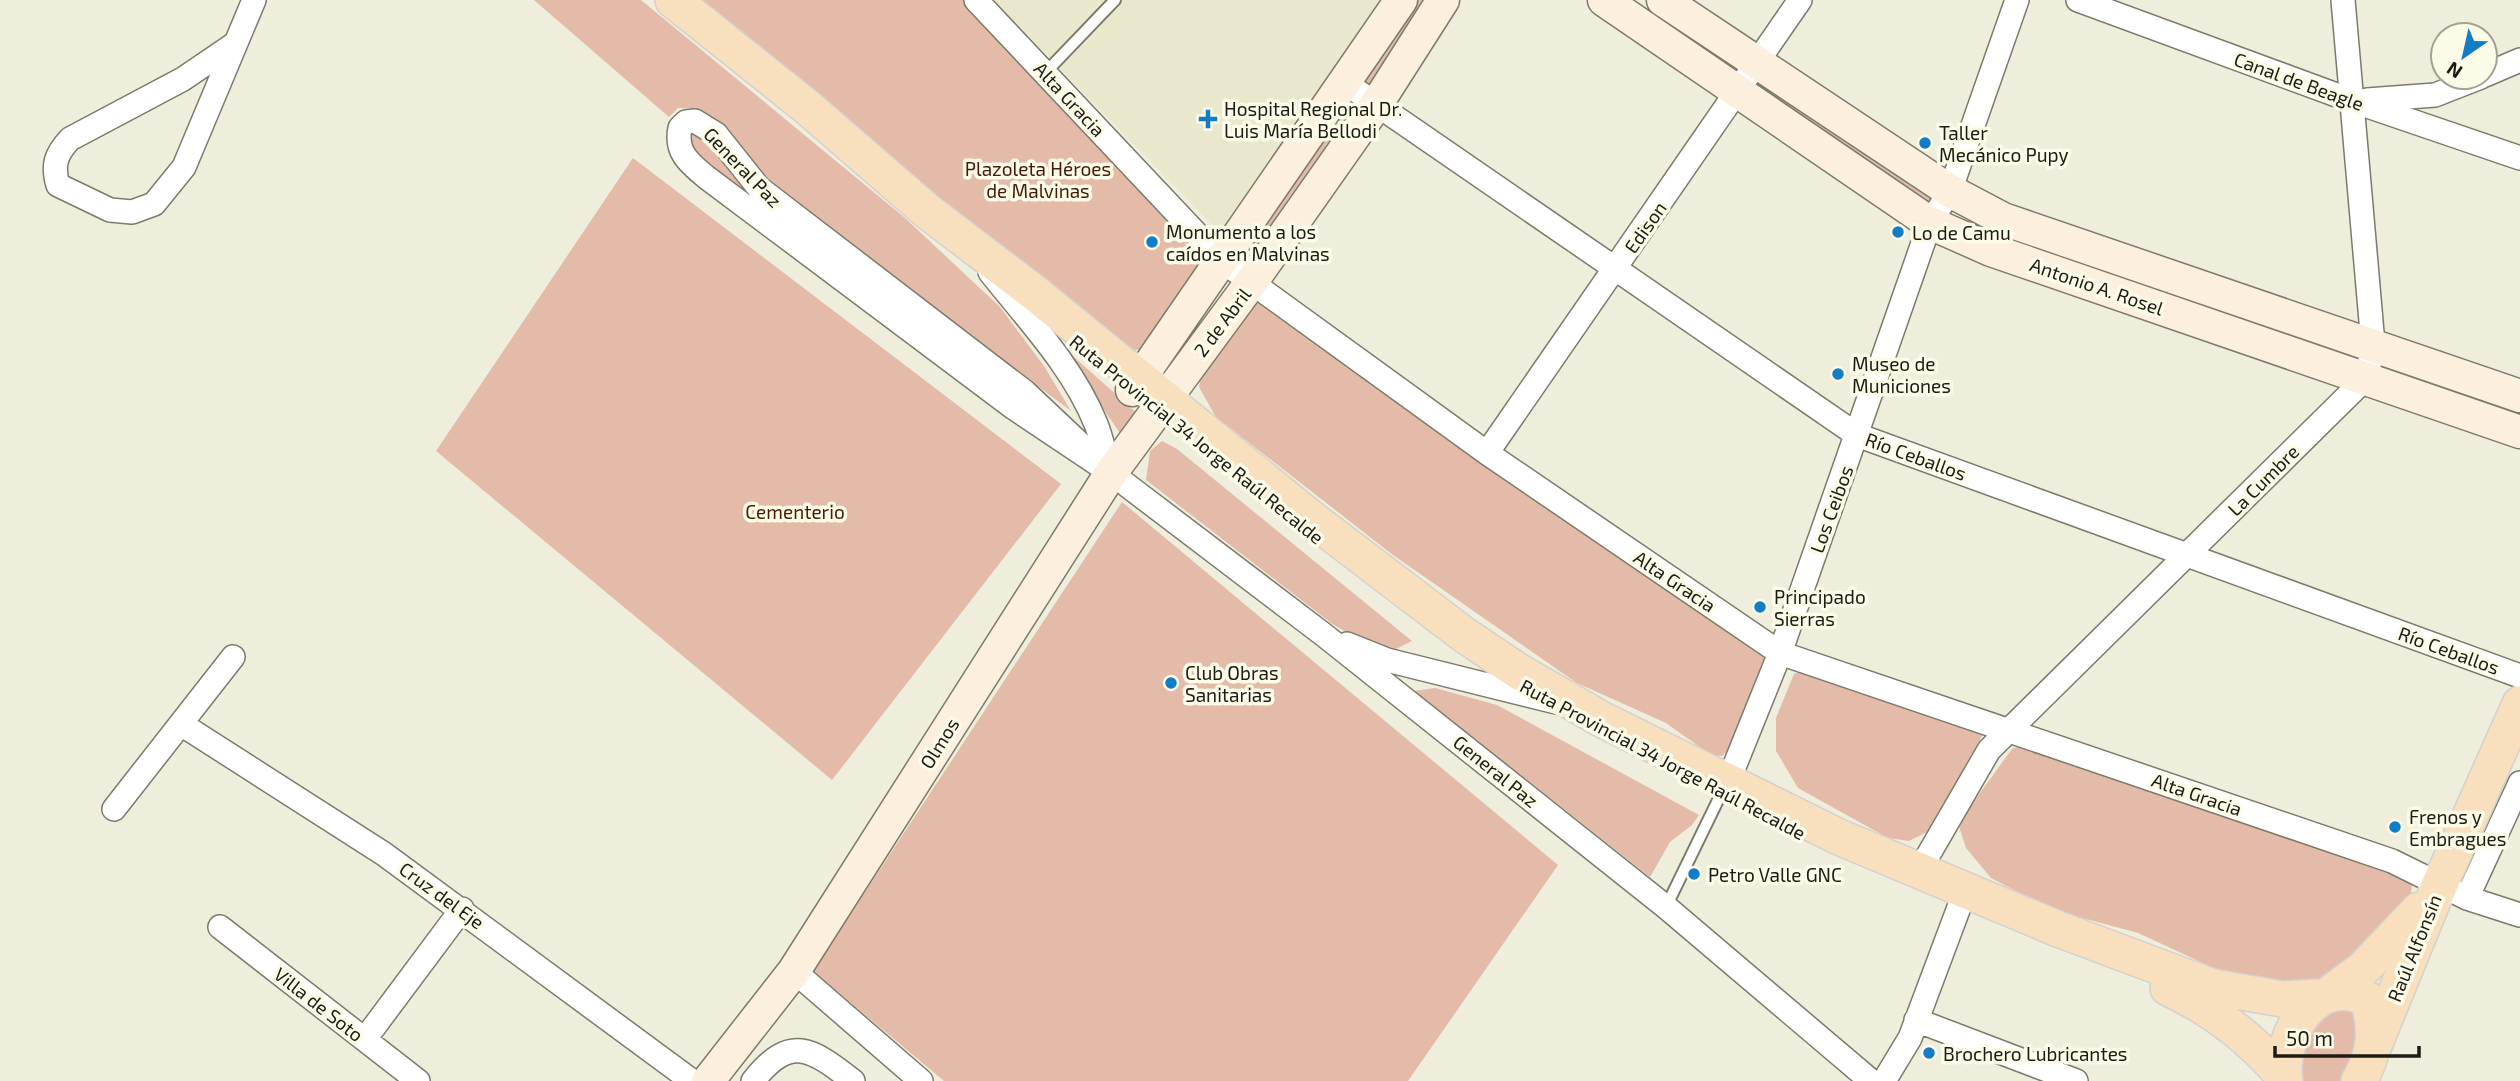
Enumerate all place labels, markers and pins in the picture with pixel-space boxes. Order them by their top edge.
place label: Hospital Regional Dr. Luis María Bellodi [1224,97,1402,142]
marker: Hospital Regional Dr. Luis María Bellodi [1198,109,1218,129]
place label: Taller Mecánico Pupy [1939,121,2069,166]
marker: Taller Mecánico Pupy [1917,135,1933,151]
place label: Monumento a los caídos en Malvinas [1166,220,1330,265]
place label: Lo de Camu [1912,221,2011,244]
marker: Lo de Camu [1890,224,1906,240]
marker: Monumento a los caídos en Malvinas [1144,234,1160,250]
place label: Museo de Municiones [1852,352,1951,397]
marker: Museo de Municiones [1830,366,1846,382]
place label: Principado Sierras [1774,585,1866,630]
marker: Principado Sierras [1752,599,1768,615]
place label: Club Obras Sanitarias [1185,661,1279,706]
marker: Club Obras Sanitarias [1163,675,1179,691]
place label: Frenos y Embragues [2409,805,2506,850]
marker: Frenos y Embragues [2387,819,2403,835]
place label: Petro Valle GNC [1708,863,1842,886]
marker: Petro Valle GNC [1686,866,1702,882]
place label: Brochero Lubricantes [1943,1042,2128,1065]
marker: Brochero Lubricantes [1921,1045,1937,1061]

